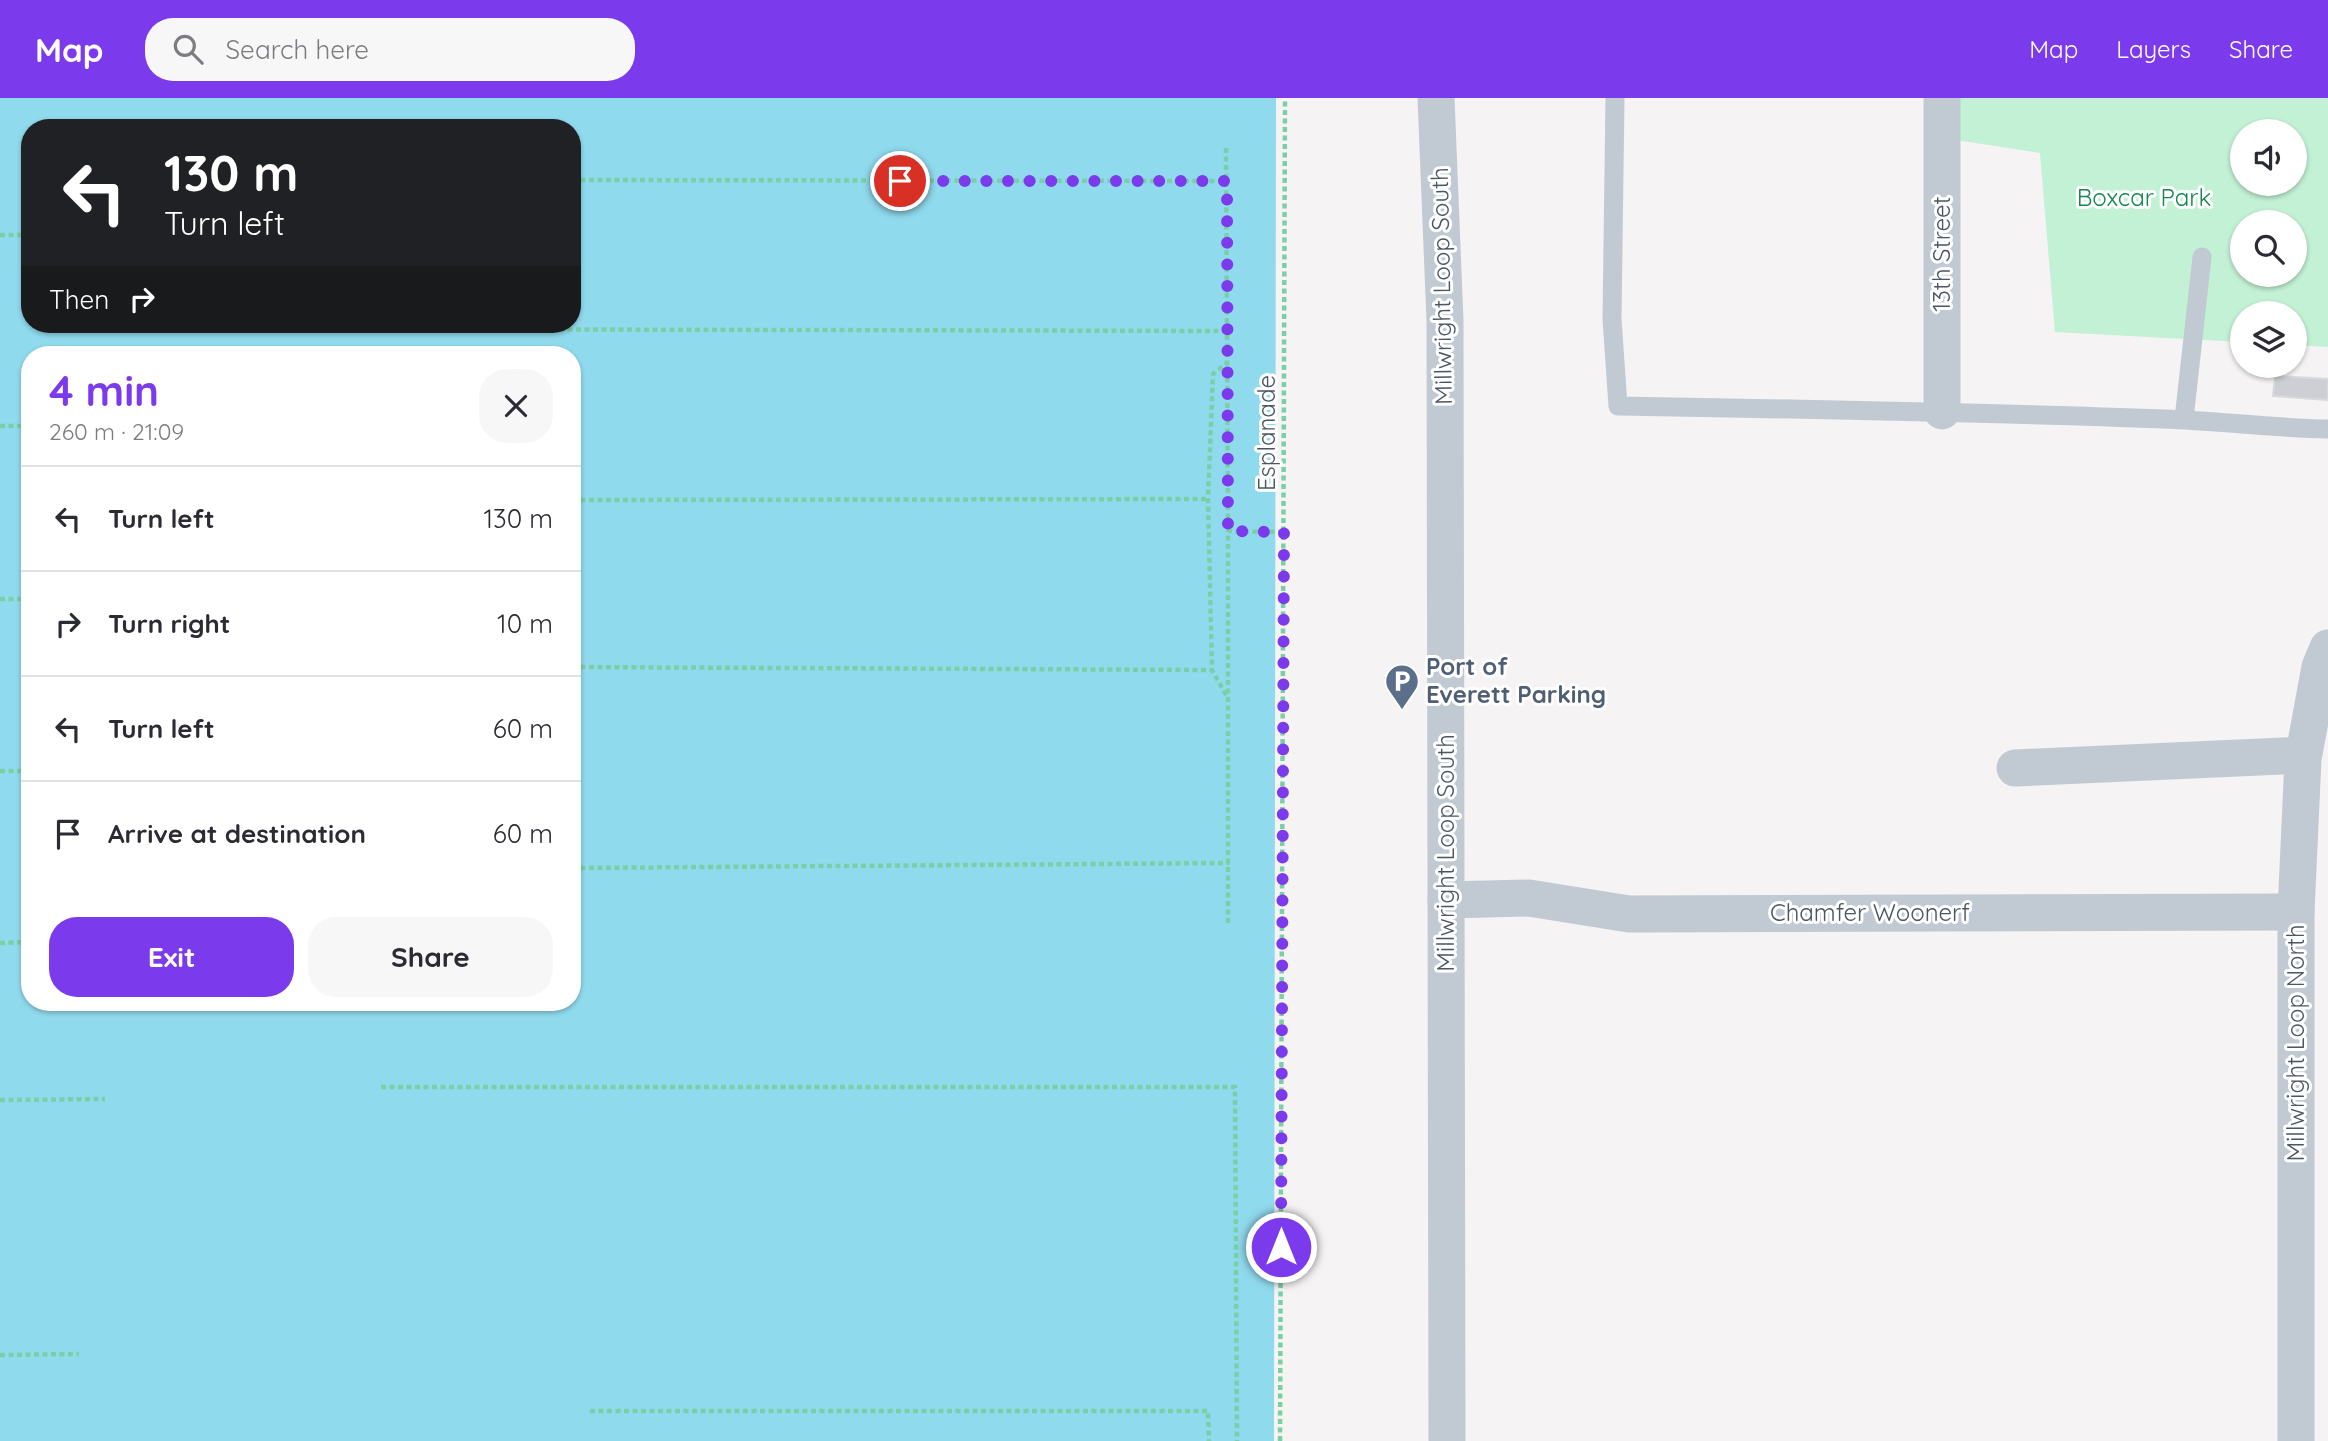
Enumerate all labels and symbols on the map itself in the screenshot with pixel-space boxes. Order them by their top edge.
pin [870,151,930,211]
street label: Millwright Loop South [1424,167,1458,405]
park label: Boxcar Park [2077,182,2211,212]
street label: 13th Street [1926,196,1956,312]
street label: Esplanade [1251,375,1281,491]
place label: Port of Everett Parking [1426,651,1606,709]
parking icon: Port of Everett Parking [1383,662,1421,711]
street label: Millwright Loop South [1430,734,1460,972]
street label: Chamfer Woonerf [1770,897,1970,927]
street label: Millwright Loop North [2280,924,2310,1162]
position arrow [1244,1210,1318,1284]

